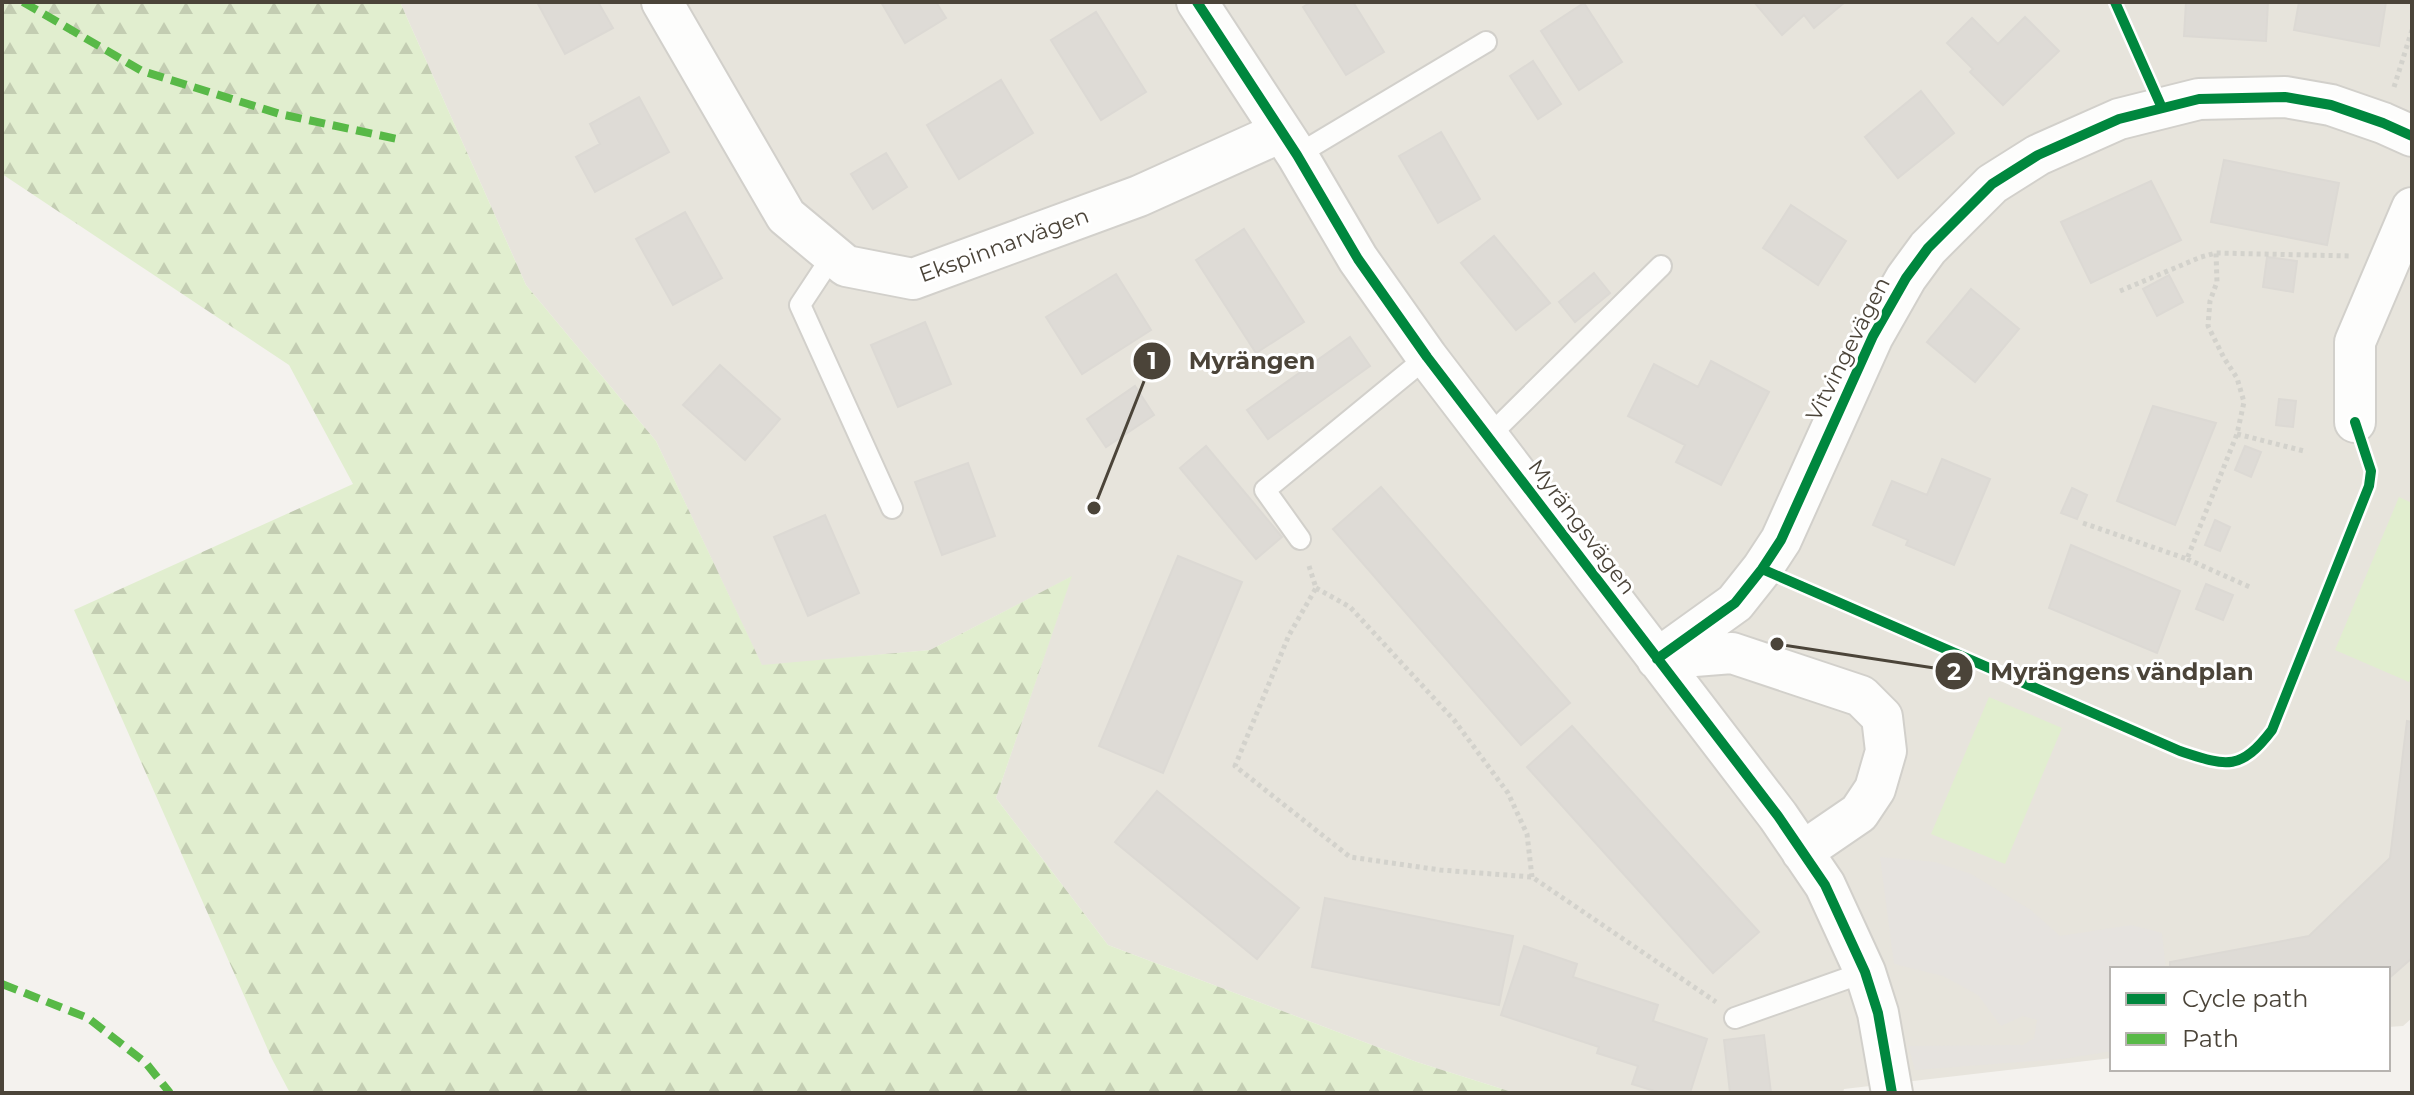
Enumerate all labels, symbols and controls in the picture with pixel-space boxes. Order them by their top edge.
street label: Ekspinnarvägen [915,202,1093,288]
street label: Vitvingevägen [1800,272,1896,426]
callout: Myrängen [1132,337,1331,385]
text: 1 [1147,346,1157,375]
text: Myrängen [1189,346,1315,375]
street label: Myrängsvägen [1522,454,1642,600]
callout: Myrängens vändplan [1934,647,2270,695]
text: 2 [1947,657,1961,686]
text: Myrängens vändplan [1990,657,2254,686]
legend [2110,967,2390,1071]
text: Cycle path [2182,984,2309,1013]
text: Path [2182,1024,2239,1053]

